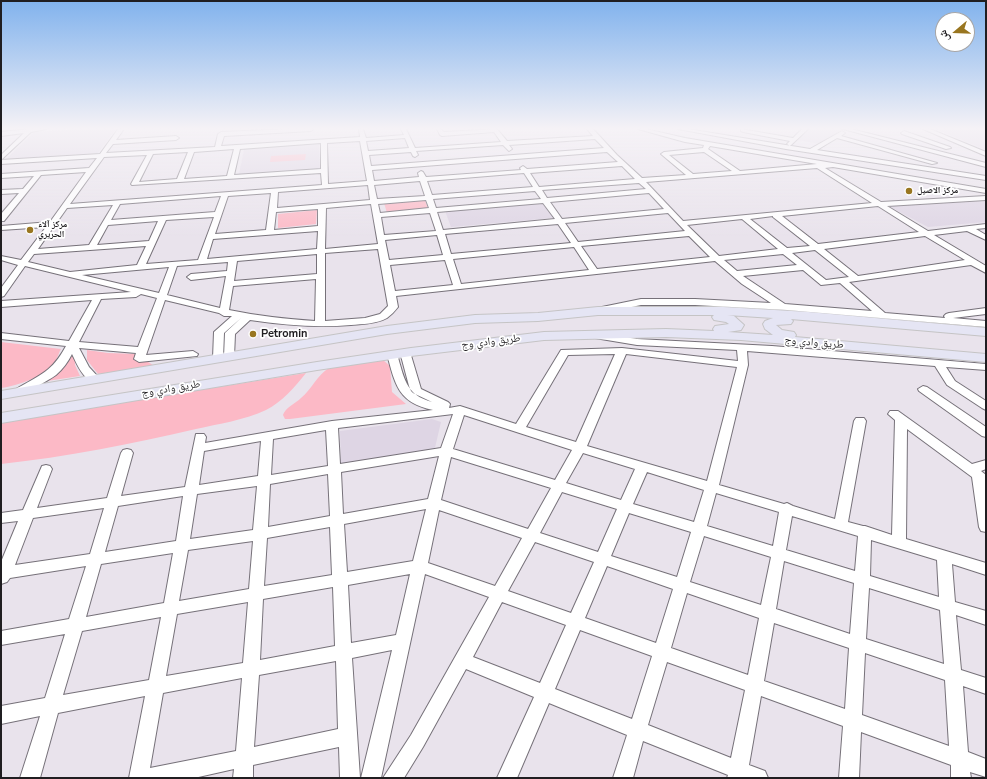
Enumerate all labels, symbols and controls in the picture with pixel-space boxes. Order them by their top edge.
north arrow [935,12,975,52]
text: ش [935,28,953,44]
marker: مركز الاصيل [904,186,914,196]
place label: مركز الاصيل [917,186,958,196]
place label: مركز آلاء الحريري [38,220,67,241]
marker: مركز آلاء الحريري [25,225,35,235]
place label: Petromin [261,327,308,341]
marker: Petromin [248,329,258,339]
street label: طريق وادي وج [461,332,521,352]
street label: طريق وادي وج [784,334,844,352]
street label: طريق وادي وج [141,378,201,400]

